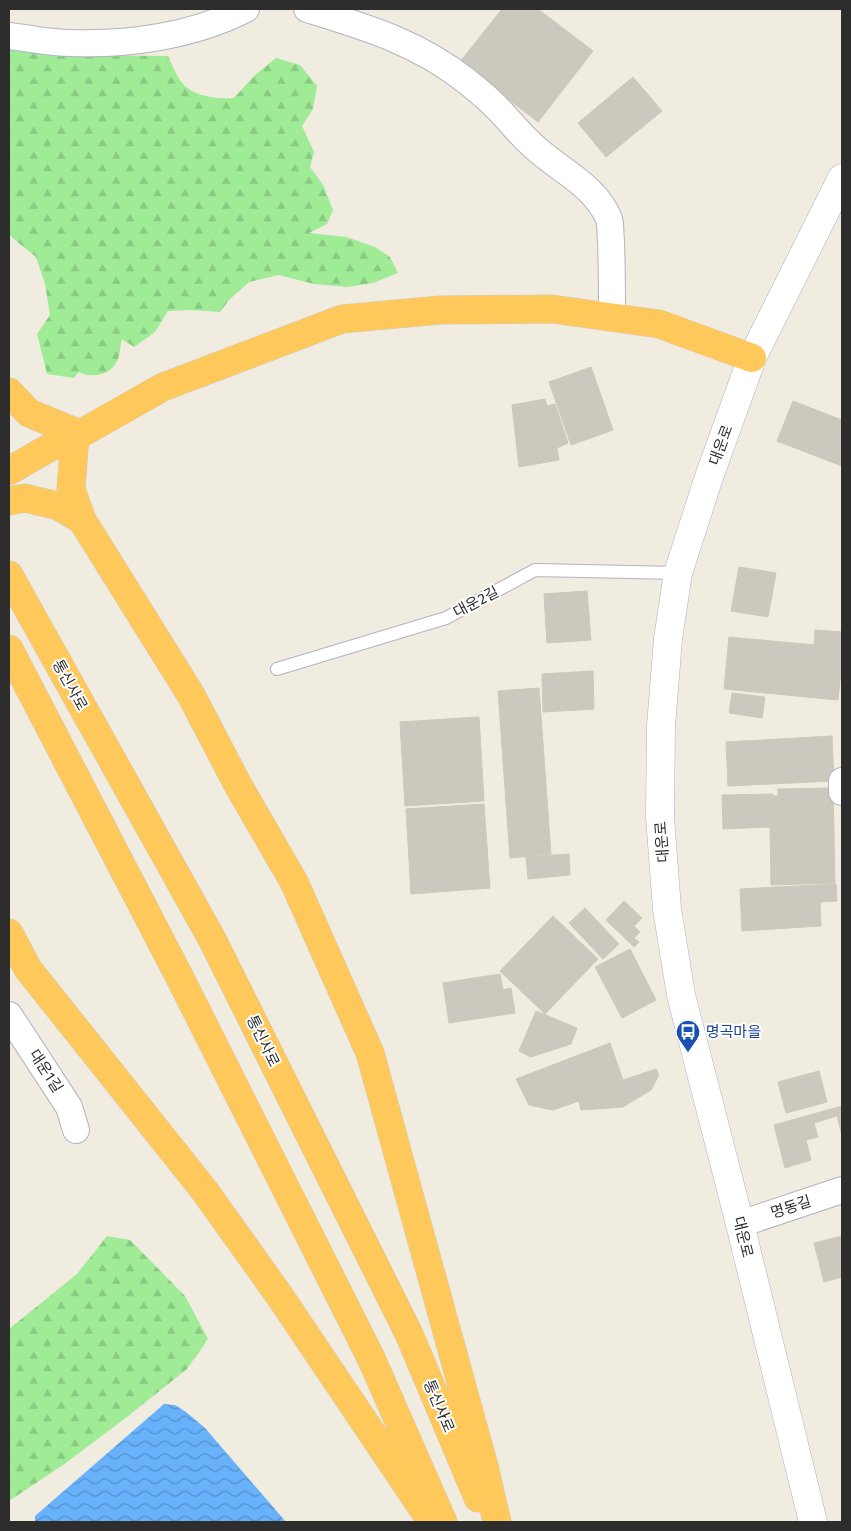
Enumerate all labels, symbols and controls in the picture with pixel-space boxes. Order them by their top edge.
street label: 대운로 [705,422,737,468]
street label: 대운2길 [450,583,502,621]
street label: 통신사로 [49,656,91,714]
street label: 대운로 [652,821,672,863]
street label: 통신사로 [243,1012,283,1070]
bus stop icon: 명곡마을 [675,1019,701,1053]
place label: 명곡마을 [706,1023,761,1041]
street label: 대운1길 [25,1046,67,1096]
street label: 명동길 [769,1192,813,1222]
street label: 대운로 [729,1215,757,1259]
street label: 통신사로 [420,1377,458,1435]

